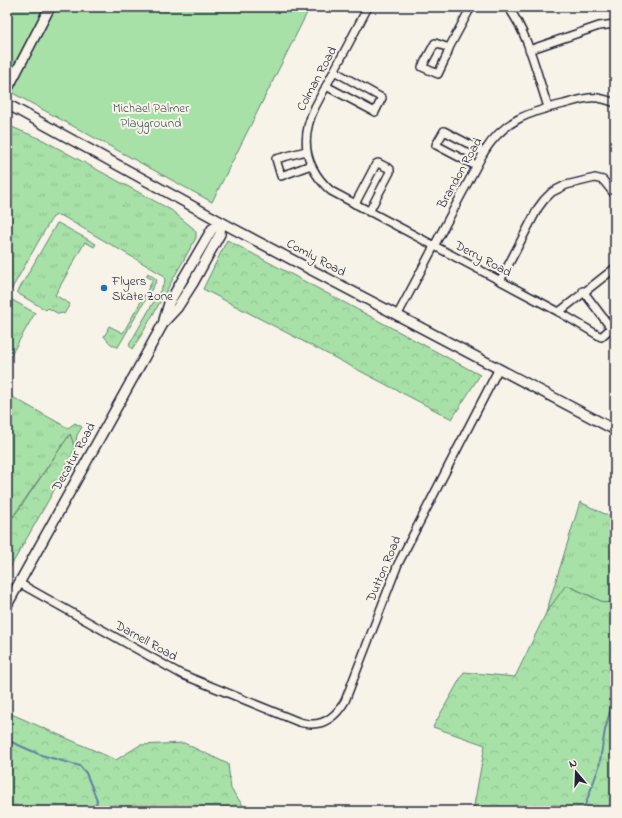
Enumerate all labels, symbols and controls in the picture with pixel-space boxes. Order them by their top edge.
street label: Colman Road [292,43,342,115]
park label: Michael Palmer Playground [113,99,190,134]
street label: Brandon Road [432,134,488,213]
street label: Comly Road [282,234,350,283]
street label: Derry Road [450,236,516,283]
place label: Flyers Skate Zone [111,272,173,306]
marker: Flyers Skate Zone [99,283,109,293]
street label: Decatur Road [47,419,101,495]
street label: Dutton Road [361,532,407,606]
street label: Darnell Road [110,616,181,666]
north arrow [556,752,596,792]
text: N [567,755,579,772]

